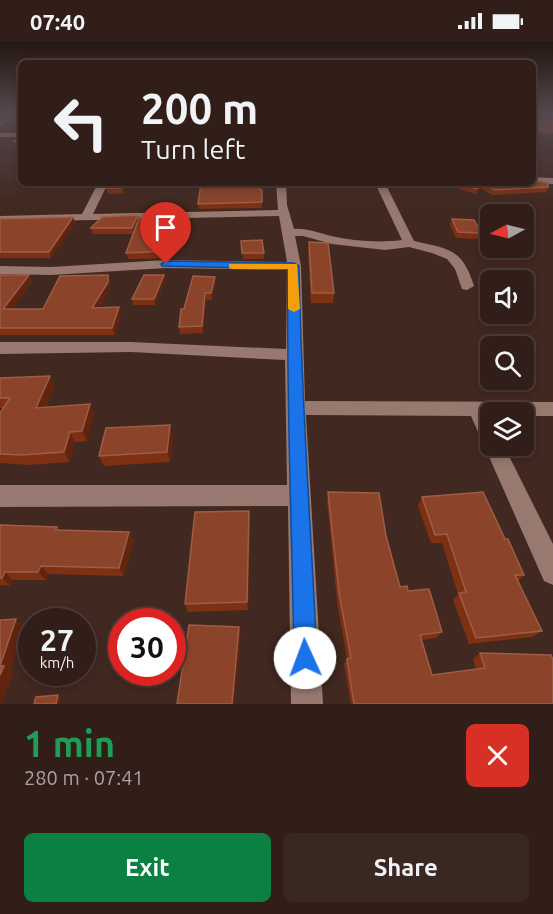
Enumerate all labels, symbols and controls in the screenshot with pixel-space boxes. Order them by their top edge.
text: 07:40 [30,9,85,34]
icon: left [42,84,120,162]
text: 200 m [141,85,258,132]
text: Turn left [141,134,245,164]
pin [140,202,191,264]
north arrow [480,204,534,258]
map controls [480,204,534,456]
icon: arrive [149,211,182,244]
button: sound [480,270,534,324]
button: search [480,336,534,390]
button: layers [480,402,534,456]
speed limit sign: 30 [108,608,186,686]
text: 27 [40,623,74,657]
position arrow [273,626,337,690]
text: km/h [40,654,74,671]
text: 1 min [24,723,115,764]
button: close [466,724,529,787]
text: 280 m · 07:41 [24,766,144,789]
button: Exit [24,833,271,902]
button: Share [283,833,529,902]

